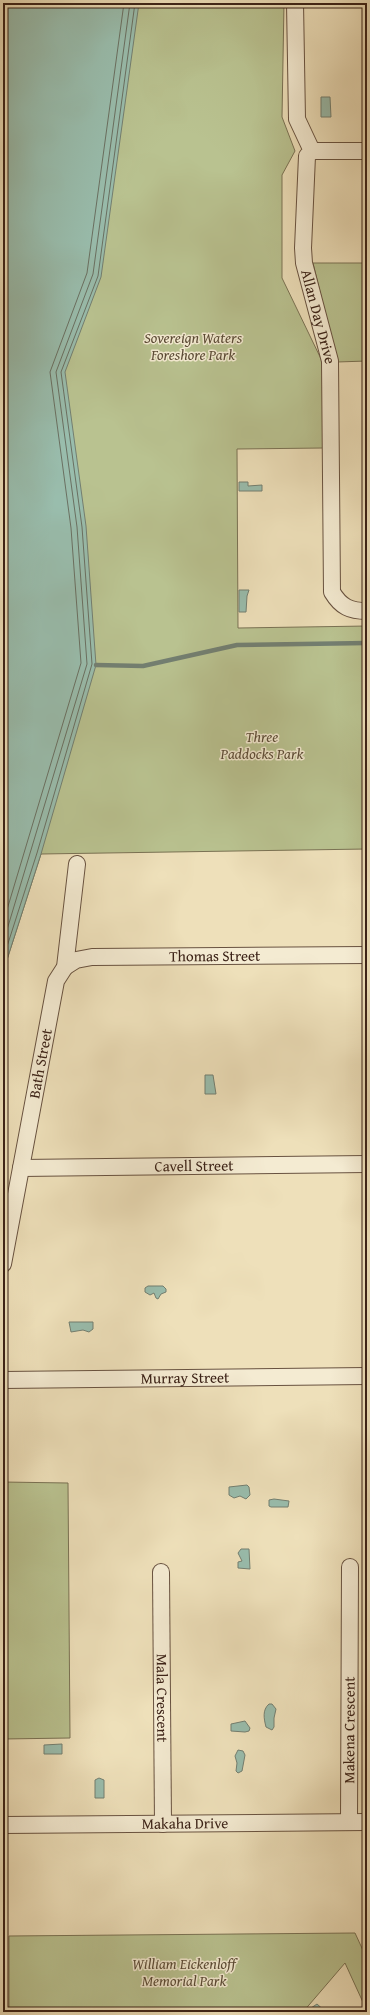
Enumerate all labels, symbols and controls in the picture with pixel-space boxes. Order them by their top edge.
street label: Allan Day Drive [296,267,341,366]
park label: Sovereign Waters Foreshore Park [144,327,243,365]
park label: Three Paddocks Park [220,726,304,764]
street label: Thomas Street [169,945,261,966]
street label: Bath Street [23,1026,57,1100]
street label: Cavell Street [154,1155,234,1176]
street label: Murray Street [141,1367,230,1388]
street label: Mala Crescent [152,1654,173,1743]
street label: Makena Crescent [338,1676,360,1784]
street label: Makaha Drive [142,1812,228,1834]
park label: William Eickenloff Memorial Park [132,1953,239,1991]

